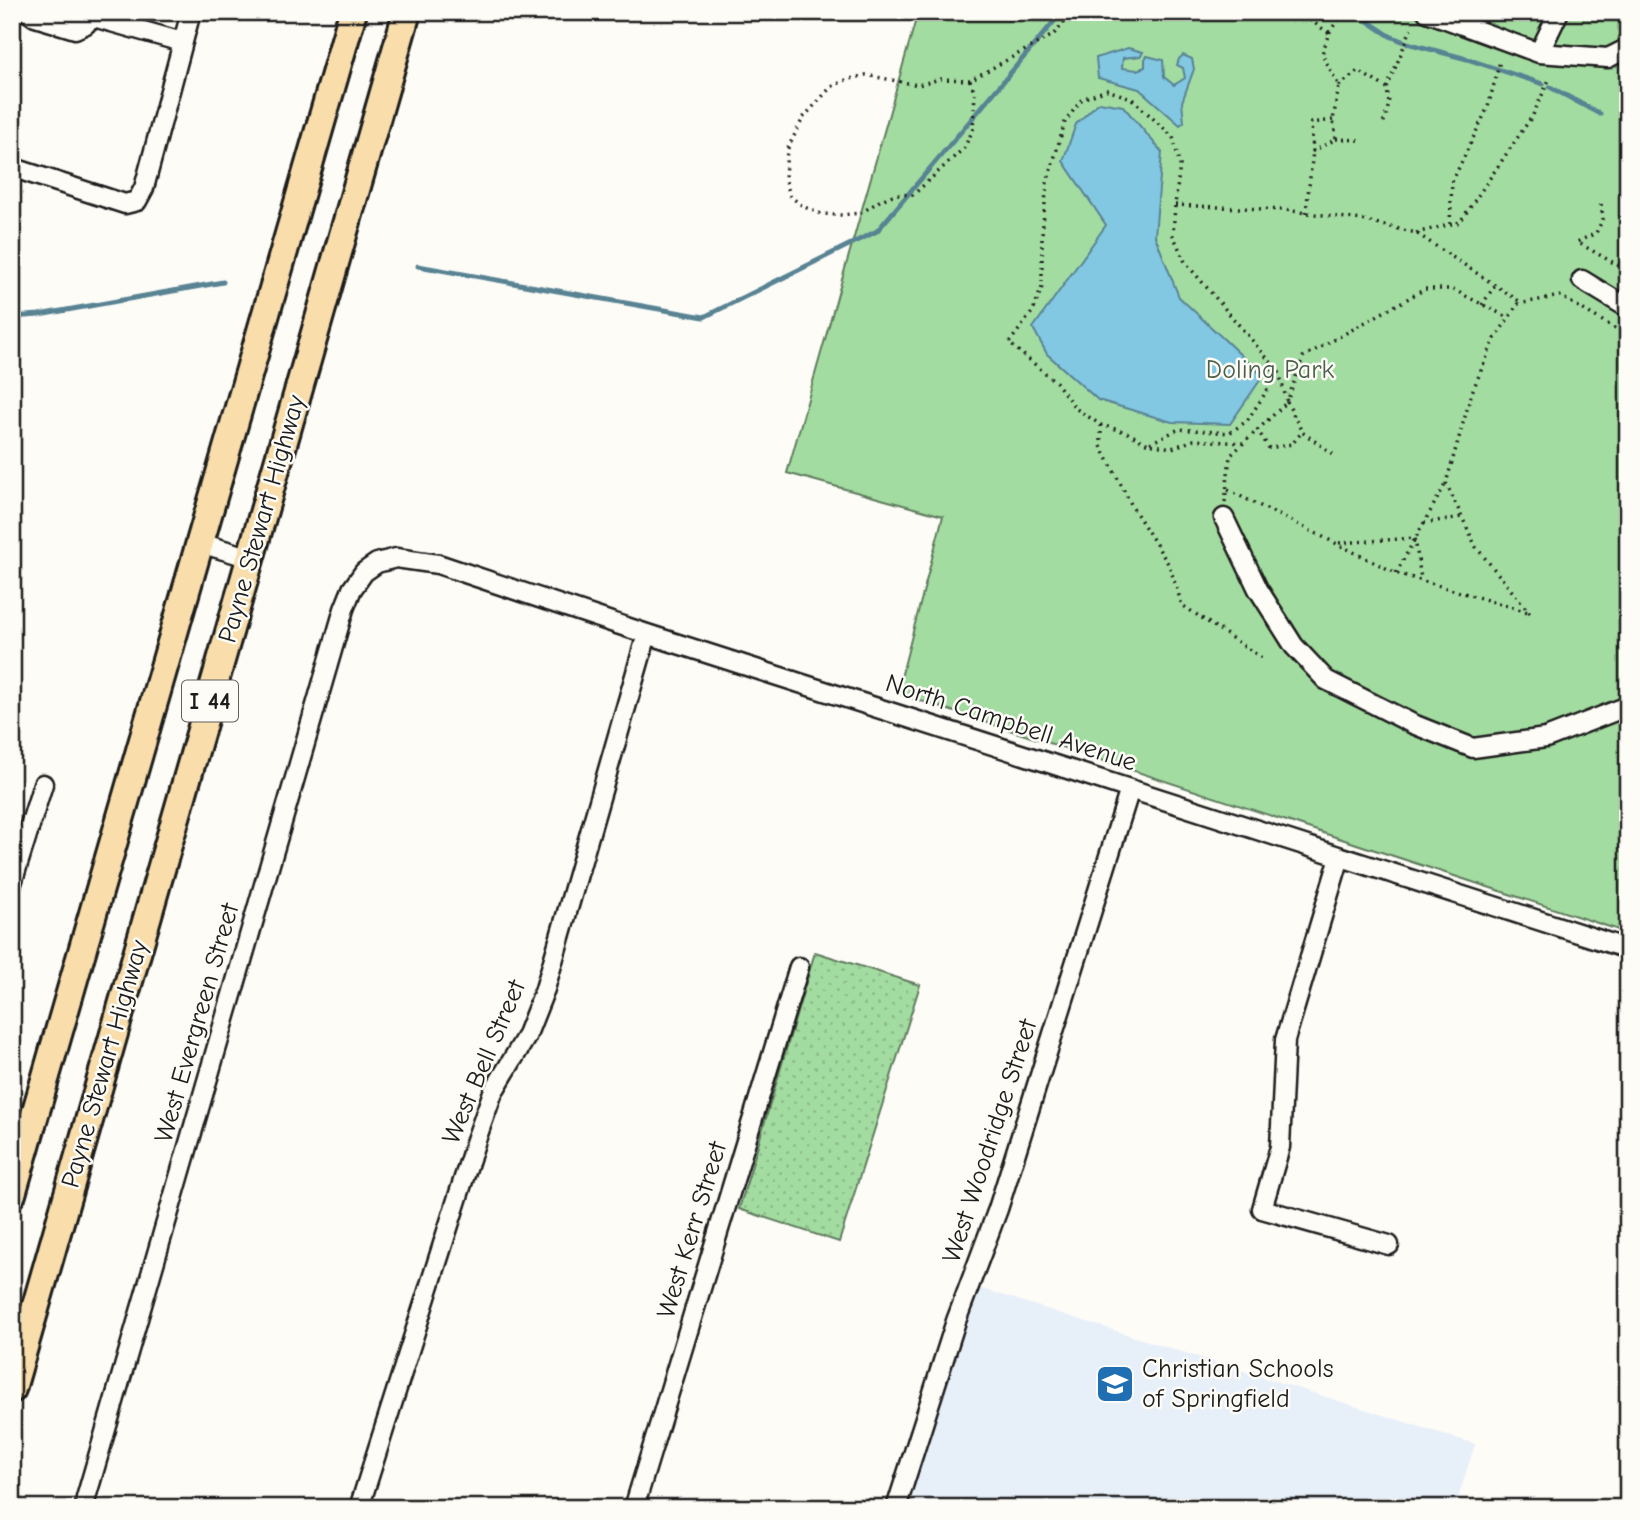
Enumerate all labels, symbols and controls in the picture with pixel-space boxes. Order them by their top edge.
park label: Doling Park [1206,355,1335,385]
street label: Payne Stewart Highway [212,391,312,646]
street label: North Campbell Avenue [882,668,1140,778]
road number: I 44 [182,680,238,722]
street label: West Evergreen Street [149,899,246,1146]
street label: Payne Stewart Highway [55,936,155,1191]
street label: West Bell Street [436,974,533,1148]
street label: West Woodridge Street [936,1014,1044,1266]
street label: West Kerr Street [651,1137,734,1322]
place label: Christian Schools of Springfield [1142,1354,1334,1414]
school or university icon: Christian Schools of Springfield [1094,1363,1136,1405]

